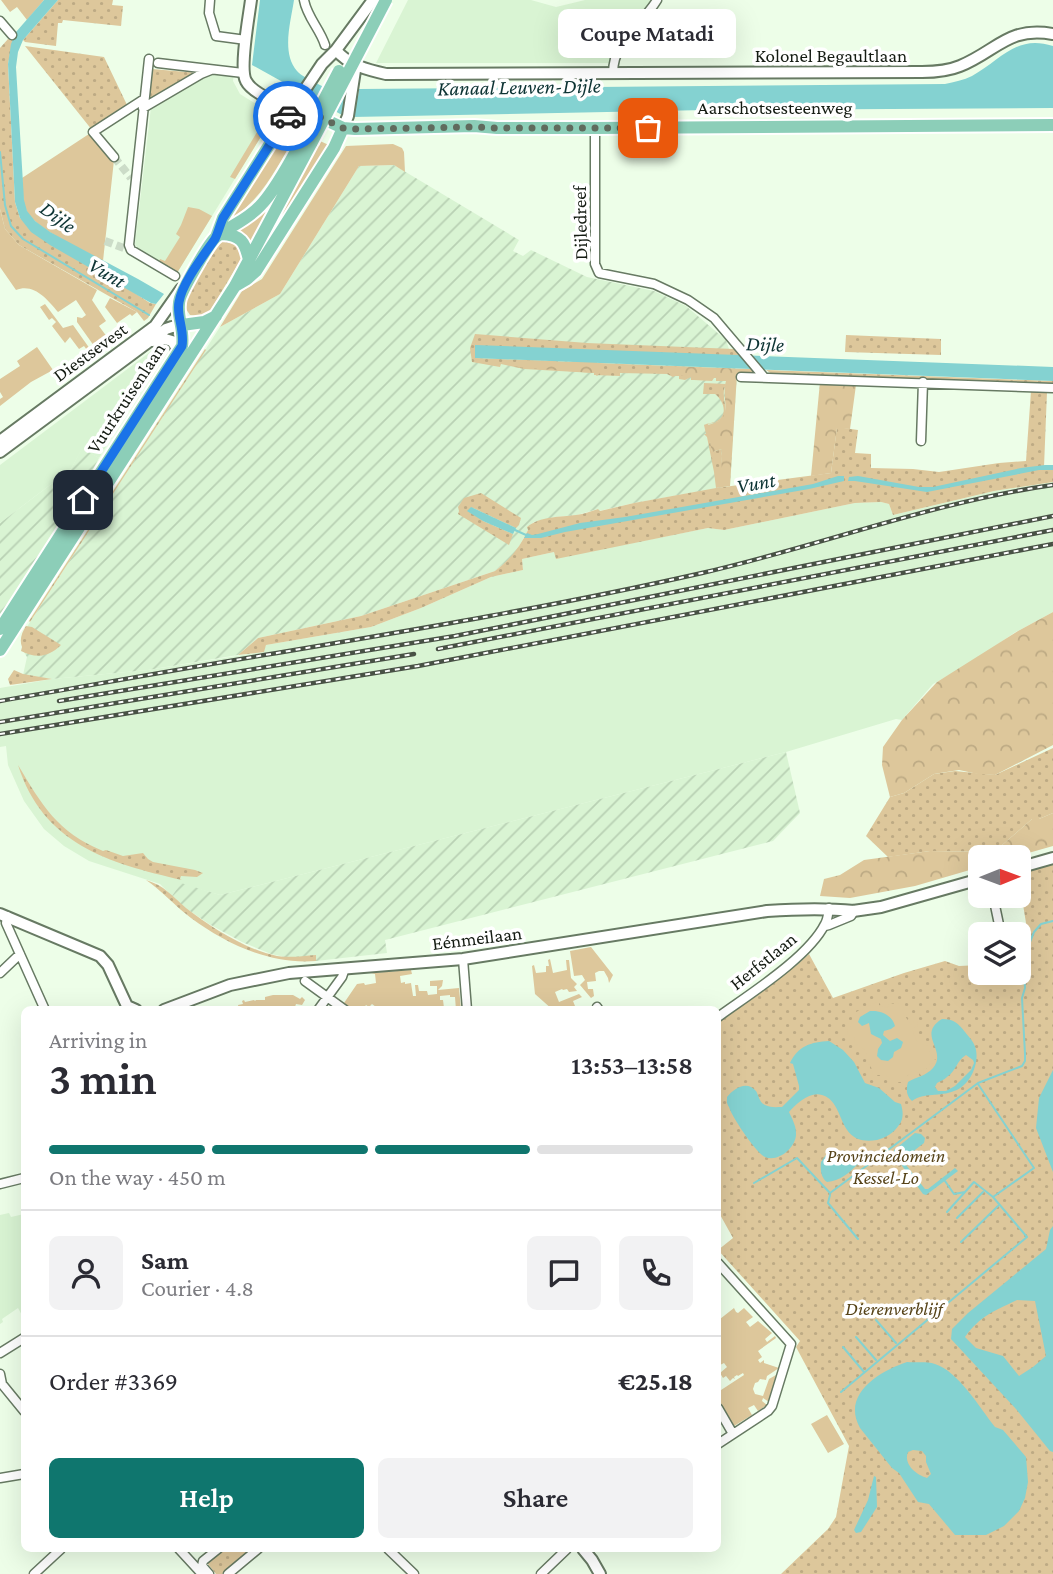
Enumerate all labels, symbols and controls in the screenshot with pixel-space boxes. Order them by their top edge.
callout: Coupe Matadi [559,9,737,58]
text: Coupe Matadi [580,20,714,46]
street label: Kolonel Begaultlaan [755,45,907,66]
water label: Kanaal Leuven-Dijle [437,74,601,100]
courier [253,81,323,151]
icon: car [269,97,307,135]
street label: Aarschotsesteenweg [698,97,852,118]
pin [618,98,678,158]
icon: bag [629,109,667,147]
street label: Dijledreef [569,184,592,260]
water label: Dijle [36,196,80,238]
water label: Vunt [84,253,131,294]
street label: Diestsevest [49,318,132,386]
water label: Dijle [746,331,784,357]
street label: Vuurkruisenlaan [83,339,169,457]
water label: Vunt [735,468,778,498]
pin [53,470,113,530]
icon: home [64,481,102,519]
north arrow [968,845,1031,908]
map controls [968,845,1031,985]
street label: Eénmeilaan [431,922,523,954]
button: layers [968,922,1031,985]
street label: Herfstlaan [725,928,801,994]
text: Arriving in [49,1027,147,1053]
text: 13:53–13:58 [571,1051,693,1080]
text: 3 min [49,1053,157,1104]
park label: Provinciedomein Kessel-Lo [827,1145,945,1188]
text: On the way · 450 m [49,1164,226,1190]
button: person [49,1236,123,1310]
button: chat [527,1236,601,1310]
button: phone [619,1236,693,1310]
text: Sam [141,1246,189,1275]
text: Courier · 4.8 [141,1275,254,1301]
park label: Dierenverblijf [845,1298,946,1320]
text: Order #3369 [49,1367,178,1396]
text: €25.18 [618,1367,693,1396]
button: Help [49,1458,364,1538]
button: Share [378,1458,693,1538]

